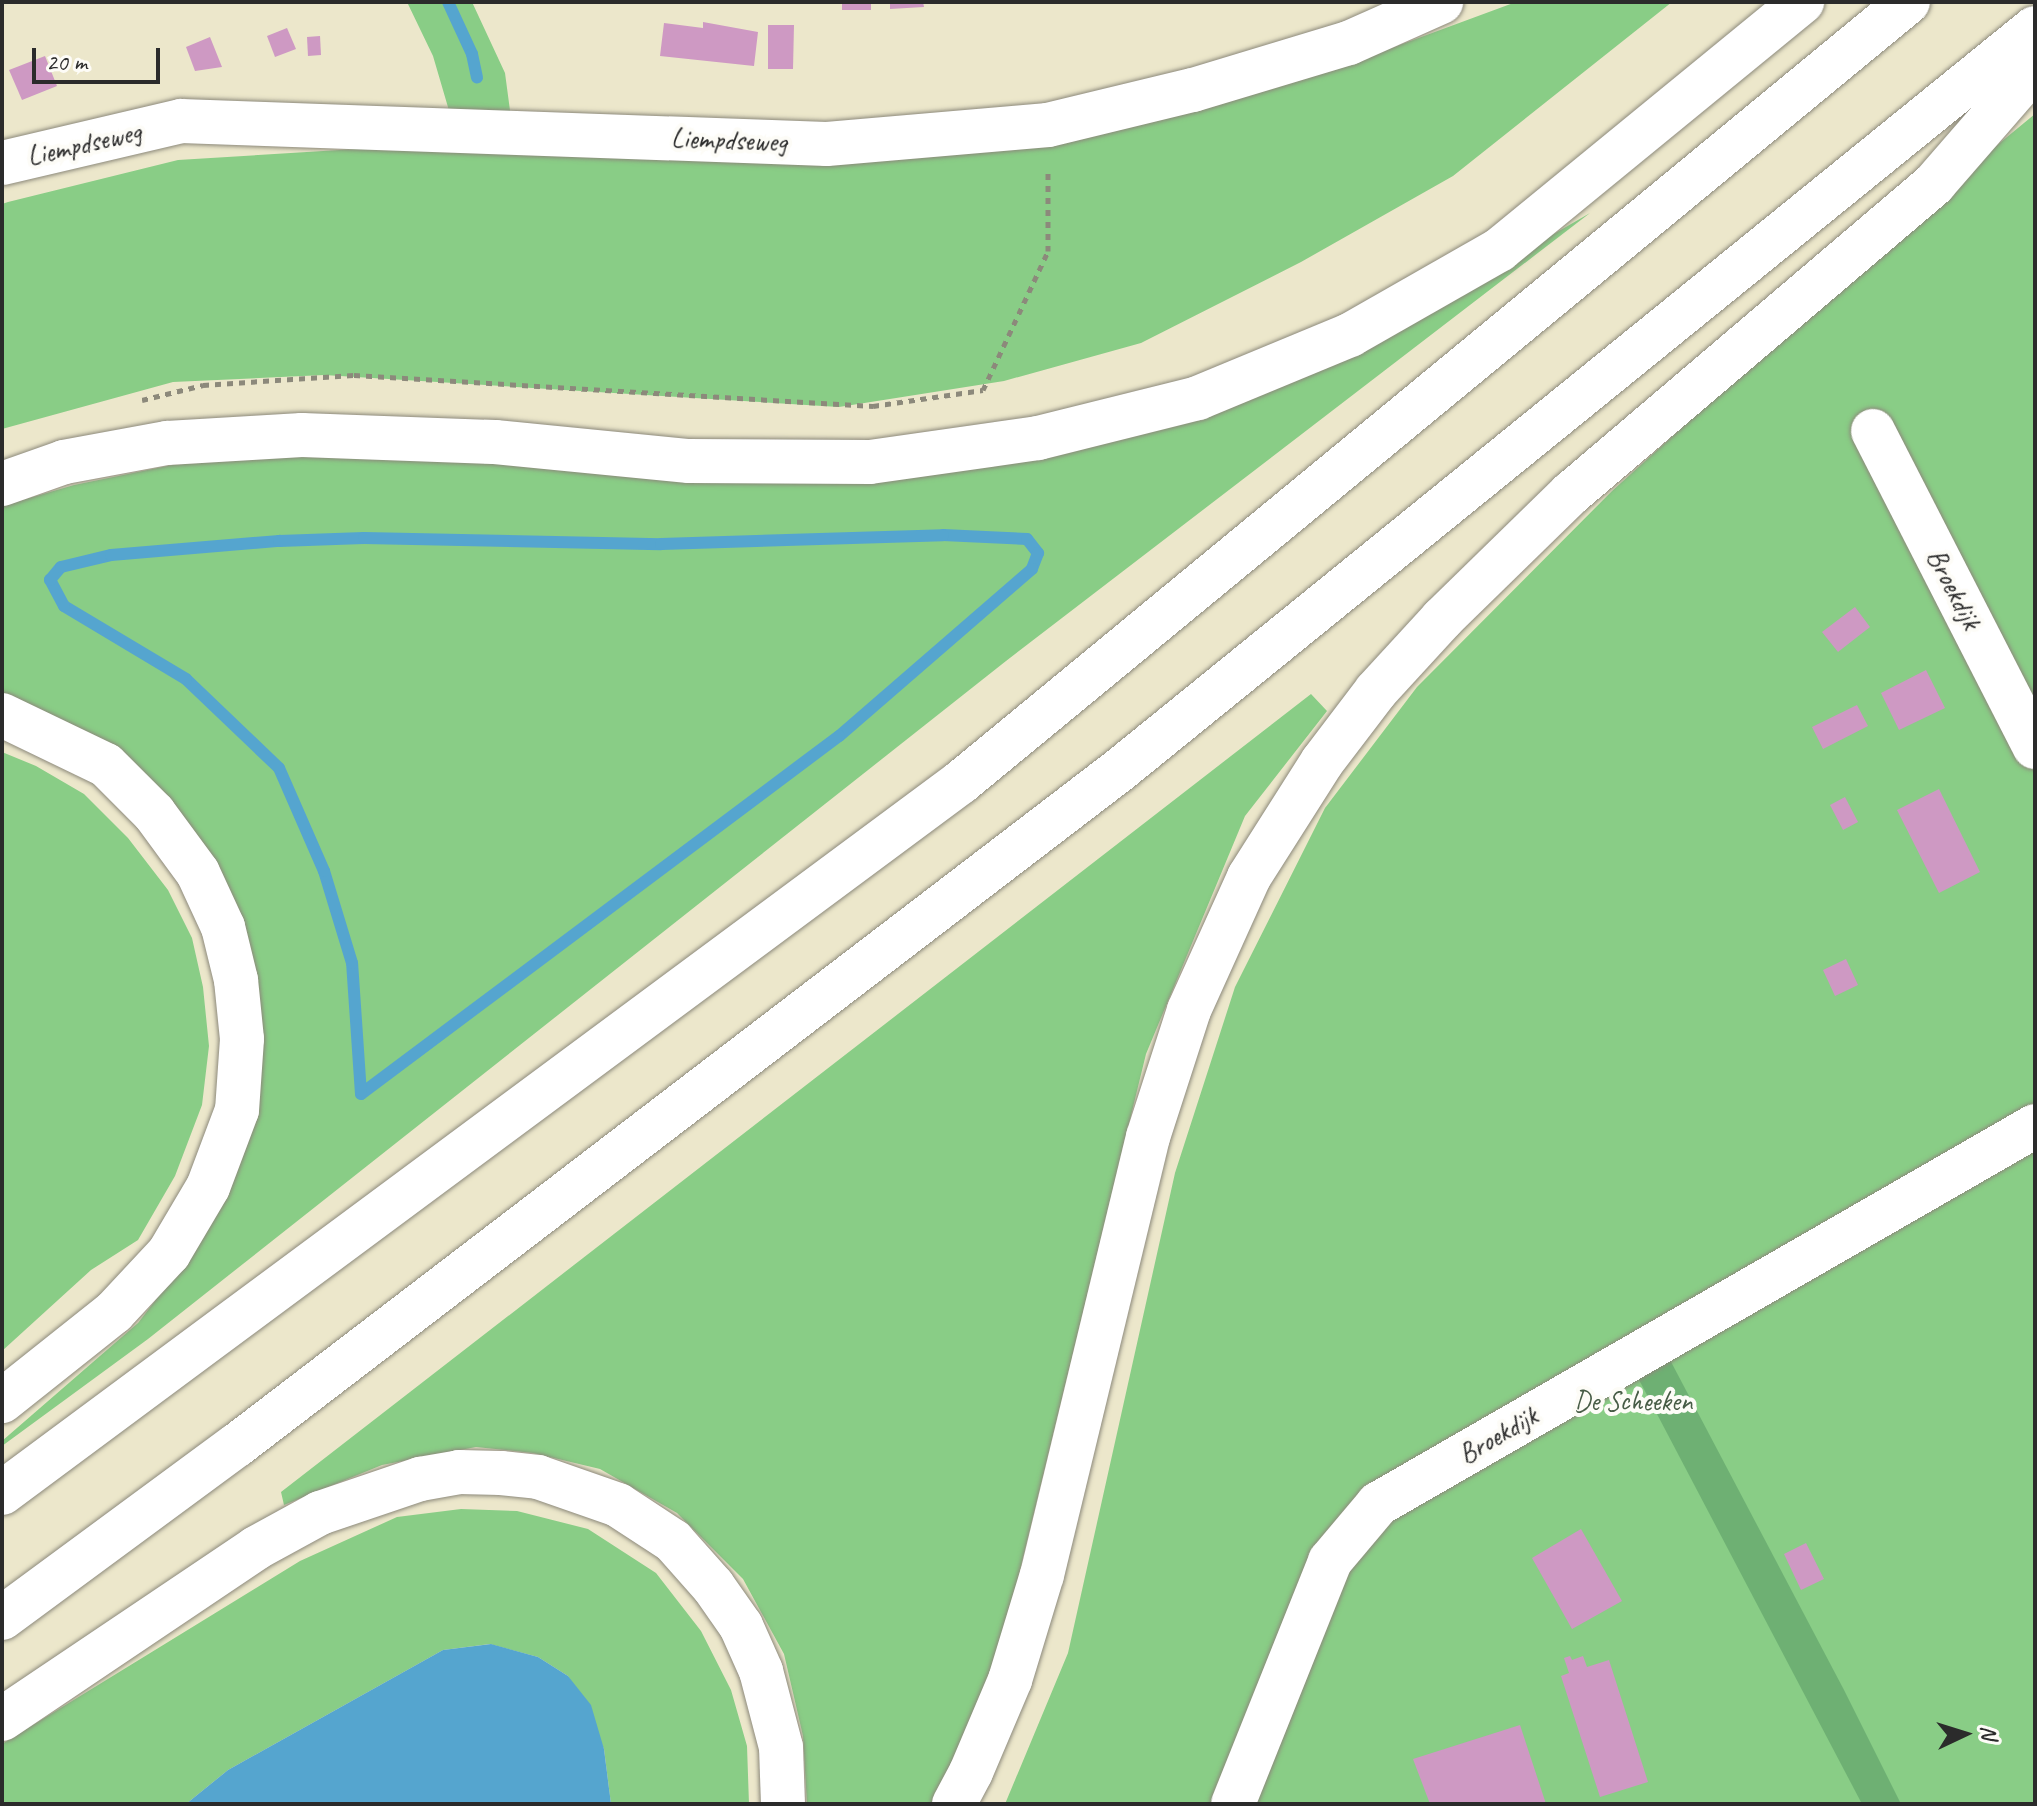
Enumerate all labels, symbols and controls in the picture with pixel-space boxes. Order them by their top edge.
scale bar [36,32,164,82]
text: 20 m [46,47,87,77]
street label: Liempdseweg [24,115,144,173]
street label: Liempdseweg [670,121,788,159]
street label: Broekdijk [1920,543,1988,635]
park label: De Scheeken [1574,1384,1692,1418]
street label: Broekdijk [1452,1399,1544,1471]
north arrow [1925,1694,2005,1774]
text: N [1975,1725,2003,1740]

